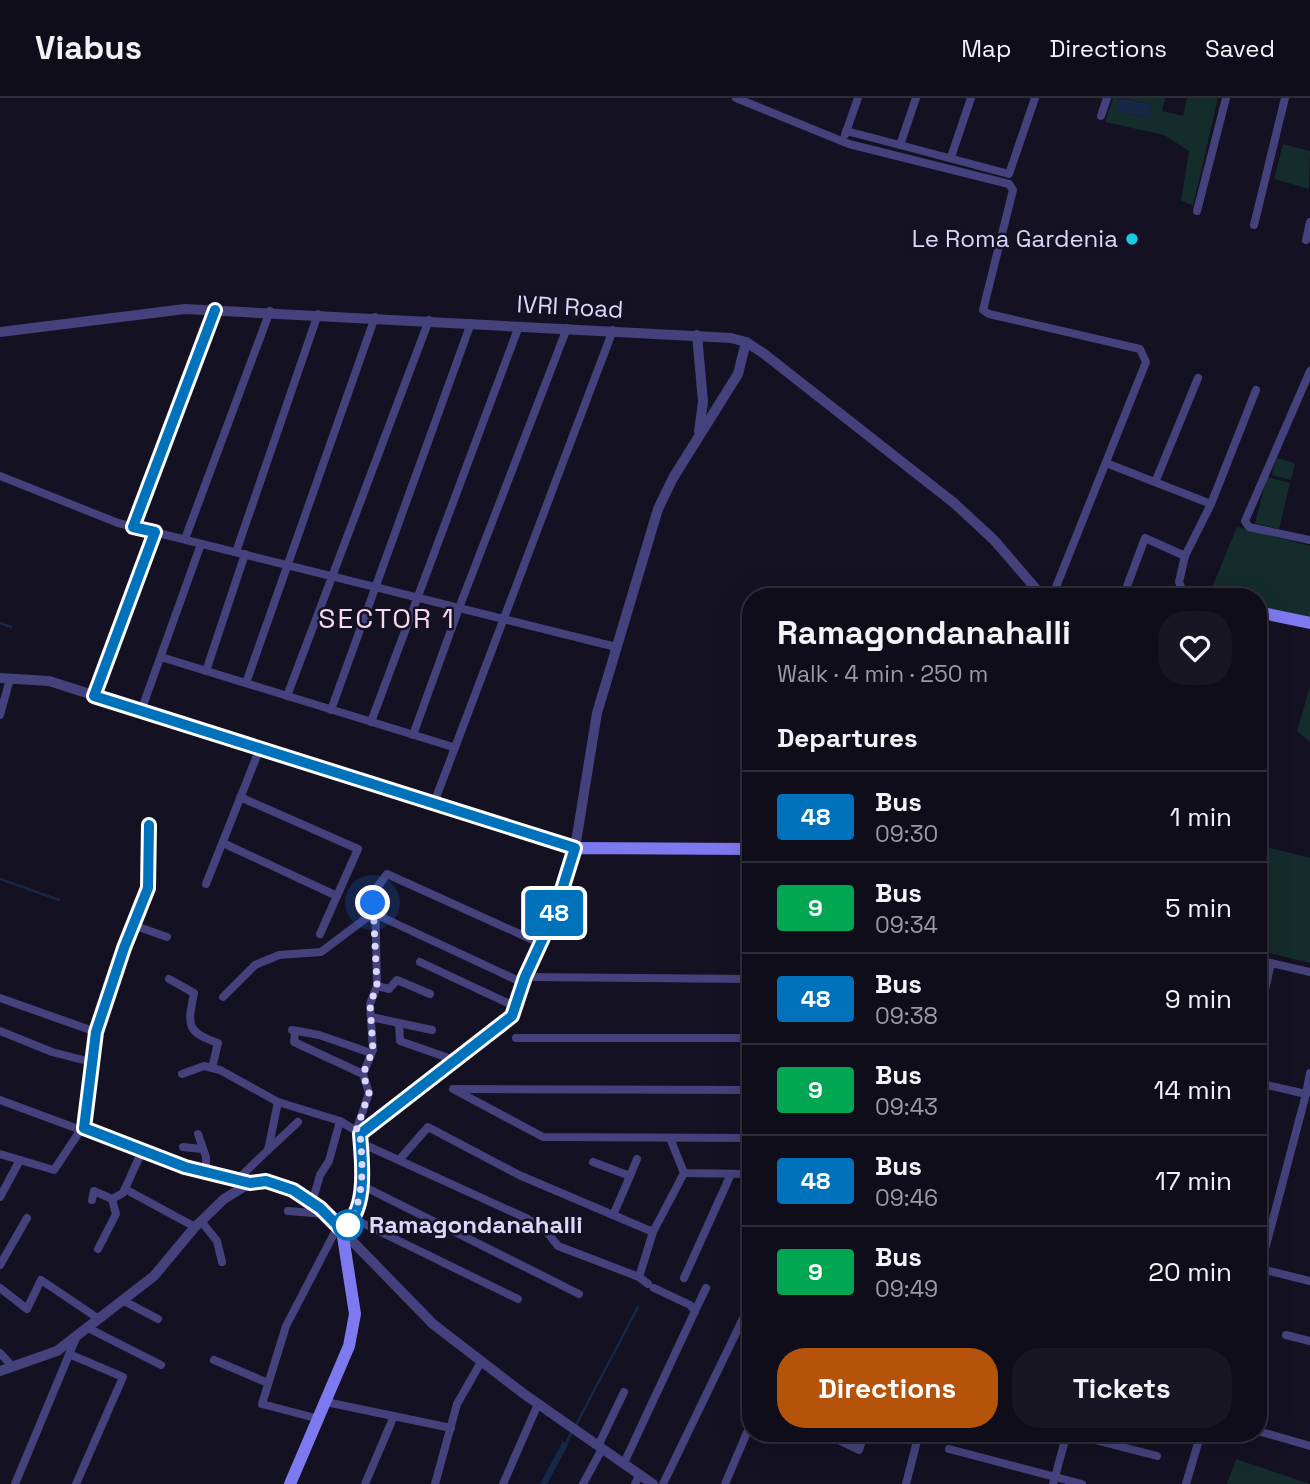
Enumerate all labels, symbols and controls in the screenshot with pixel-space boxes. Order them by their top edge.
text: Viabus [35,27,142,69]
text: Map [961,33,1011,64]
text: Directions [1049,33,1167,64]
text: Saved [1205,33,1275,64]
place label: Le Roma Gardenia [912,223,1118,254]
marker: Le Roma Gardenia [1124,231,1140,247]
street label: IVRI Road [516,288,624,325]
district label: SECTOR 1 [318,600,456,636]
button: heart [1158,611,1232,685]
text: Ramagondanahalli [777,612,1071,654]
text: Walk · 4 min · 250 m [777,659,988,689]
text: Departures [777,721,918,755]
text: Bus [875,785,922,819]
text: 1 min [1170,800,1232,834]
text: 48 [801,801,830,832]
text: 09:30 [875,819,938,849]
text: Bus [875,876,922,910]
your location [355,885,390,920]
line badge: 48 [522,890,586,936]
text: 5 min [1165,891,1232,925]
text: 9 [808,892,823,923]
text: 48 [539,897,569,928]
text: 09:34 [875,910,938,940]
text: Bus [875,967,922,1001]
text: 9 min [1165,982,1232,1016]
text: 48 [801,983,830,1014]
text: 09:38 [875,1001,938,1031]
text: Bus [875,1058,922,1092]
text: 14 min [1154,1073,1232,1107]
text: 9 [808,1074,823,1105]
text: 09:43 [875,1092,938,1122]
text: Bus [875,1149,922,1183]
text: 17 min [1155,1164,1232,1198]
text: 48 [801,1165,830,1196]
text: 09:46 [875,1183,938,1213]
place label: Ramagondanahalli [369,1209,583,1240]
marker: Ramagondanahalli [333,1210,363,1240]
text: Bus [875,1240,922,1274]
text: 20 min [1148,1255,1232,1289]
text: 9 [808,1256,823,1287]
text: 09:49 [875,1274,938,1304]
button: Directions [777,1348,998,1428]
button: Tickets [1012,1348,1232,1428]

